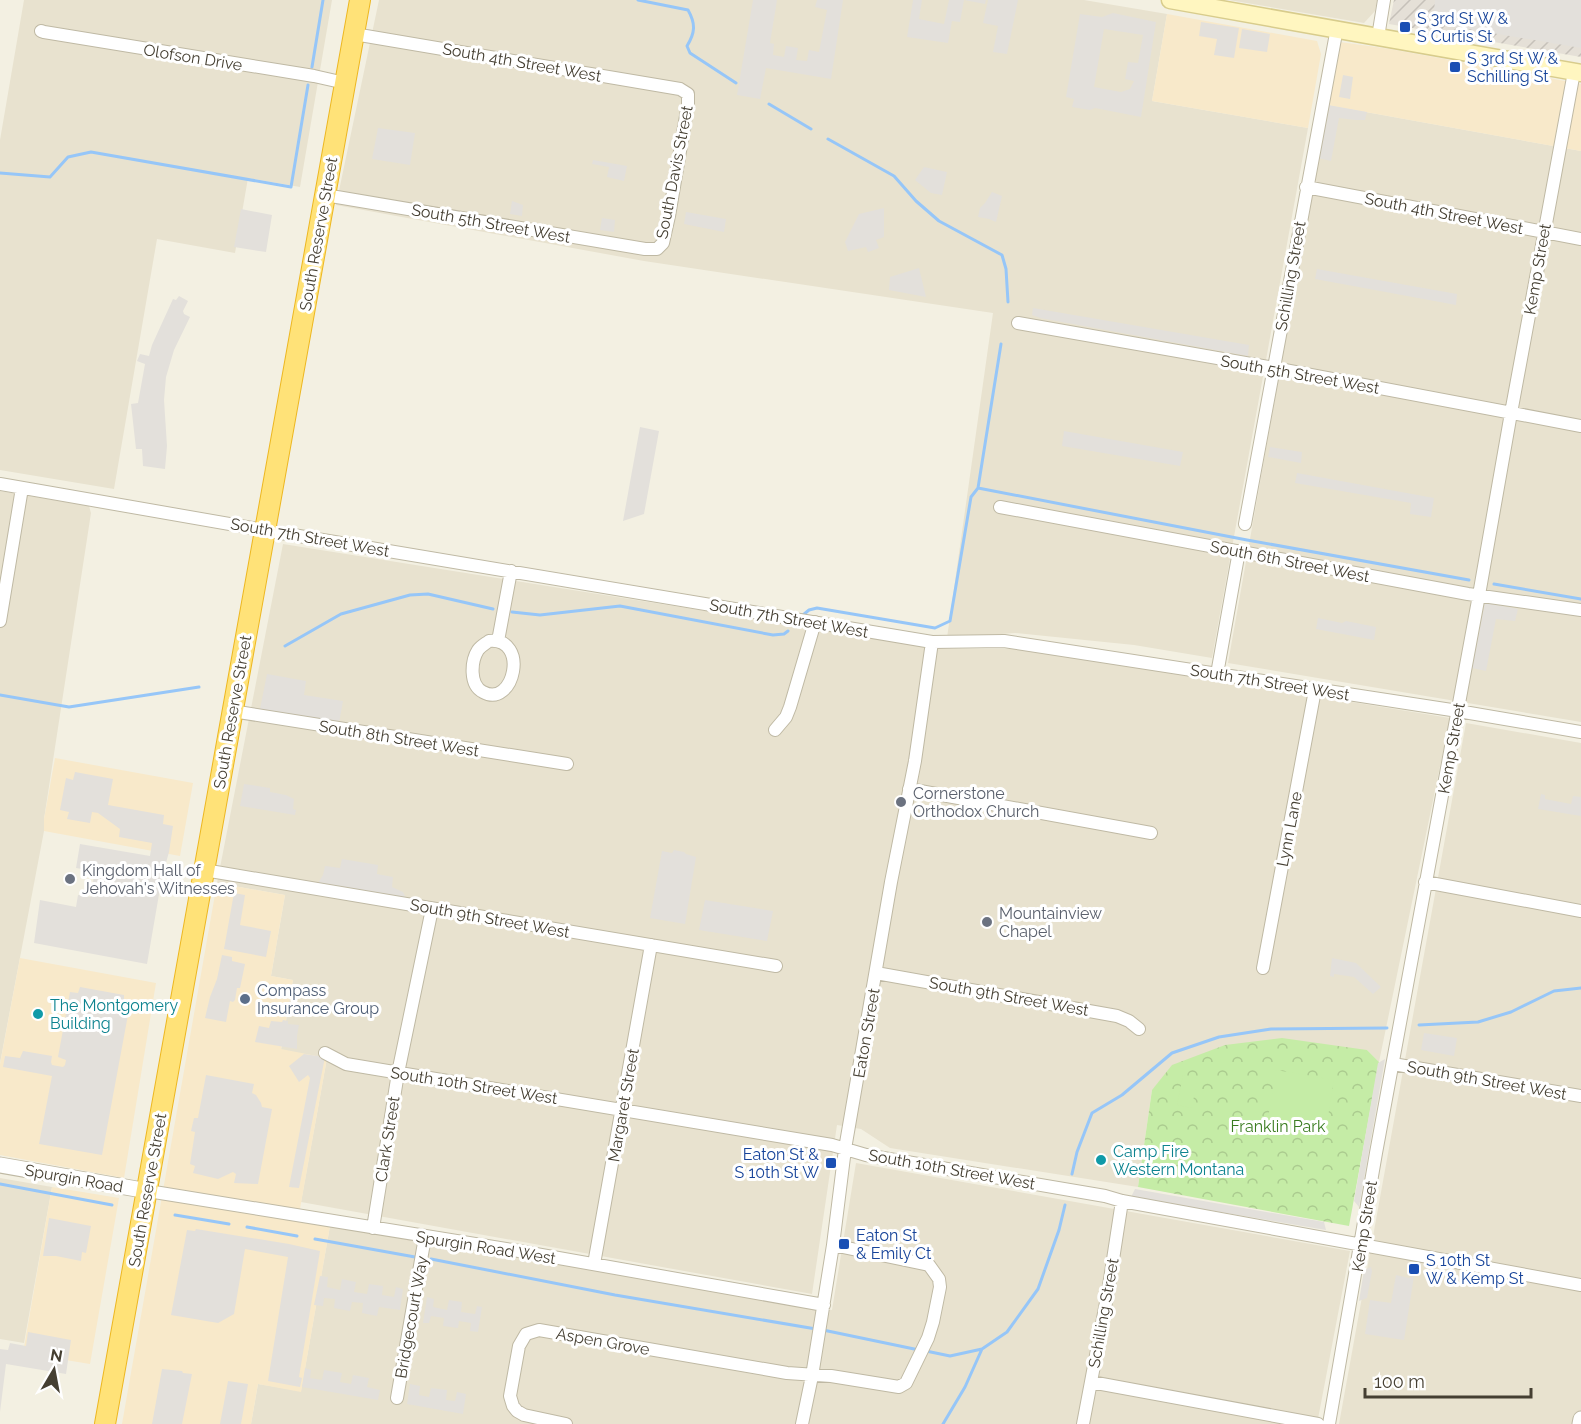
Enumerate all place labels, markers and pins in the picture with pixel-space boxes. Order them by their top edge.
place label: S 3rd St W & S Curtis St [1417,9,1508,46]
marker: S 3rd St W & S Curtis St [1398,20,1412,34]
place label: S 3rd St W & Schilling St [1467,49,1558,86]
marker: S 3rd St W & Schilling St [1448,60,1462,74]
place label: Cornerstone Orthodox Church [913,784,1039,821]
marker: Cornerstone Orthodox Church [894,795,908,809]
place label: Kingdom Hall of Jehovah's Witnesses [82,861,235,898]
marker: Kingdom Hall of Jehovah's Witnesses [63,872,77,886]
place label: Mountainview Chapel [999,904,1102,941]
marker: Mountainview Chapel [980,915,994,929]
place label: Compass Insurance Group [257,981,379,1018]
marker: Compass Insurance Group [238,992,252,1006]
place label: The Montgomery Building [50,996,179,1033]
marker: The Montgomery Building [31,1007,45,1021]
place label: Camp Fire Western Montana [1113,1142,1244,1179]
place label: Eaton St & S 10th St W [735,1145,819,1182]
marker: Camp Fire Western Montana [1094,1153,1108,1167]
marker: Eaton St & S 10th St W [824,1156,838,1170]
place label: Eaton St & Emily Ct [856,1226,932,1263]
marker: Eaton St & Emily Ct [837,1237,851,1251]
place label: S 10th St W & Kemp St [1426,1251,1524,1288]
marker: S 10th St W & Kemp St [1407,1262,1421,1276]

